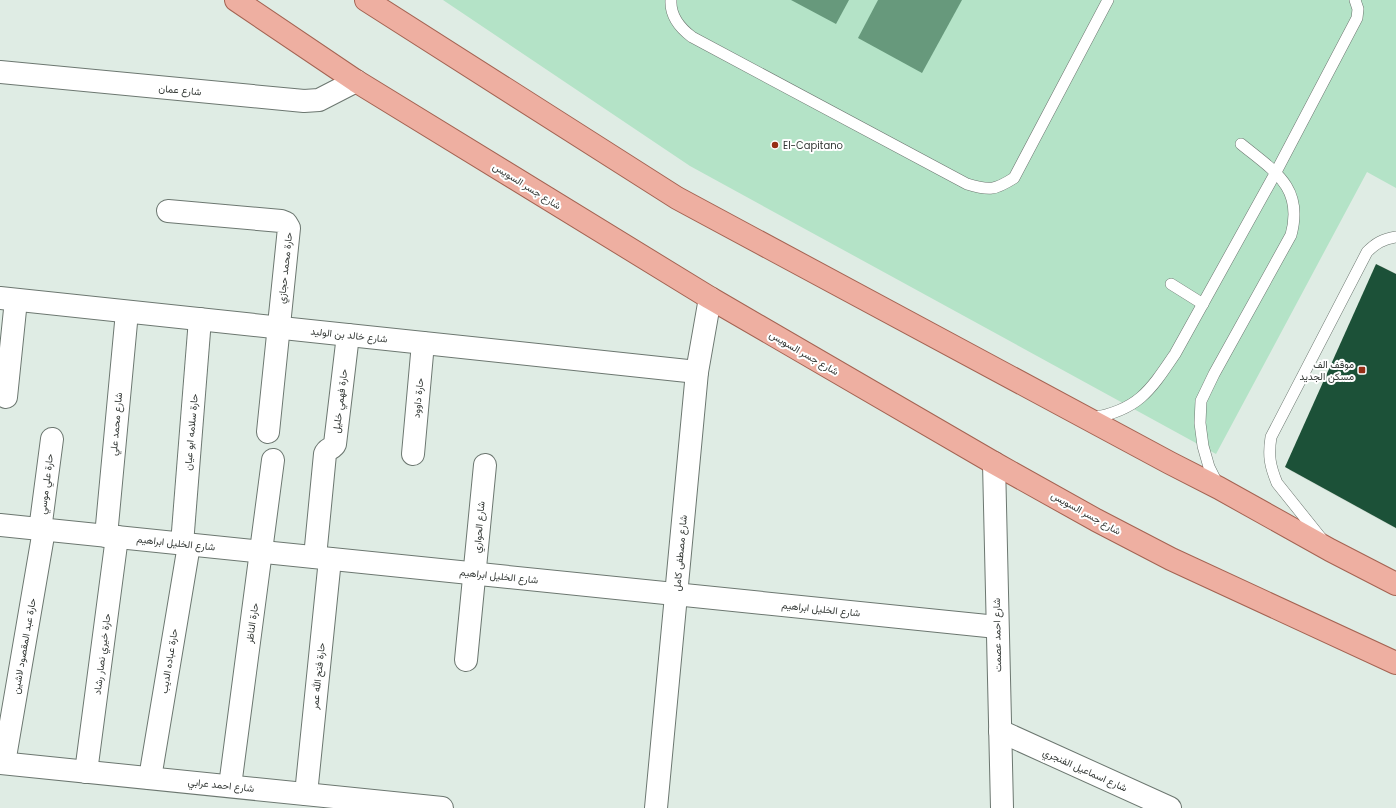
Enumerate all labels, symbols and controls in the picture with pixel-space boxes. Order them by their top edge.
street label: شارع عمان [158,81,202,99]
place label: El-Capitano [783,138,843,153]
marker: El-Capitano [770,140,780,150]
street label: شارع جسر السويس [490,159,564,213]
street label: حارة محمد حجازي [274,231,297,305]
street label: شارع خالد بن الوليد [310,324,388,347]
street label: شارع جسر السويس [766,327,842,379]
place label: موقف الف مسكن الجديد [1299,357,1354,384]
marker: موقف الف مسكن الجديد [1357,365,1367,375]
street label: حارة فهمي خليل [329,368,352,434]
street label: حارة داوود [408,377,428,419]
street label: شارع محمد علي [106,392,127,456]
street label: حارة سلامه ابو عيان [180,393,202,471]
street label: حارة علي موسي [35,453,58,515]
street label: شارع جسر السويس [1048,488,1124,539]
street label: شارع الحواري [469,500,490,554]
street label: شارع مصطفى كامل [669,514,691,592]
street label: شارع الخليل ابراهيم [136,531,216,555]
street label: شارع الخليل ابراهيم [459,564,539,588]
street label: حارة عبد المقصود لاشين [8,597,40,695]
street label: شارع الخليل ابراهيم [781,597,861,621]
street label: شارع احمد عصمت [989,598,1005,672]
street label: حارة الناظر [242,601,262,645]
street label: حارة خيري نصار رشاد [90,612,115,696]
street label: حارة عباده الديب [156,627,182,695]
street label: حارة فتح الله عمر [307,642,329,711]
street label: شارع اسماعيل الفنجري [1040,745,1130,796]
street label: شارع احمد عرابي [187,774,255,797]

